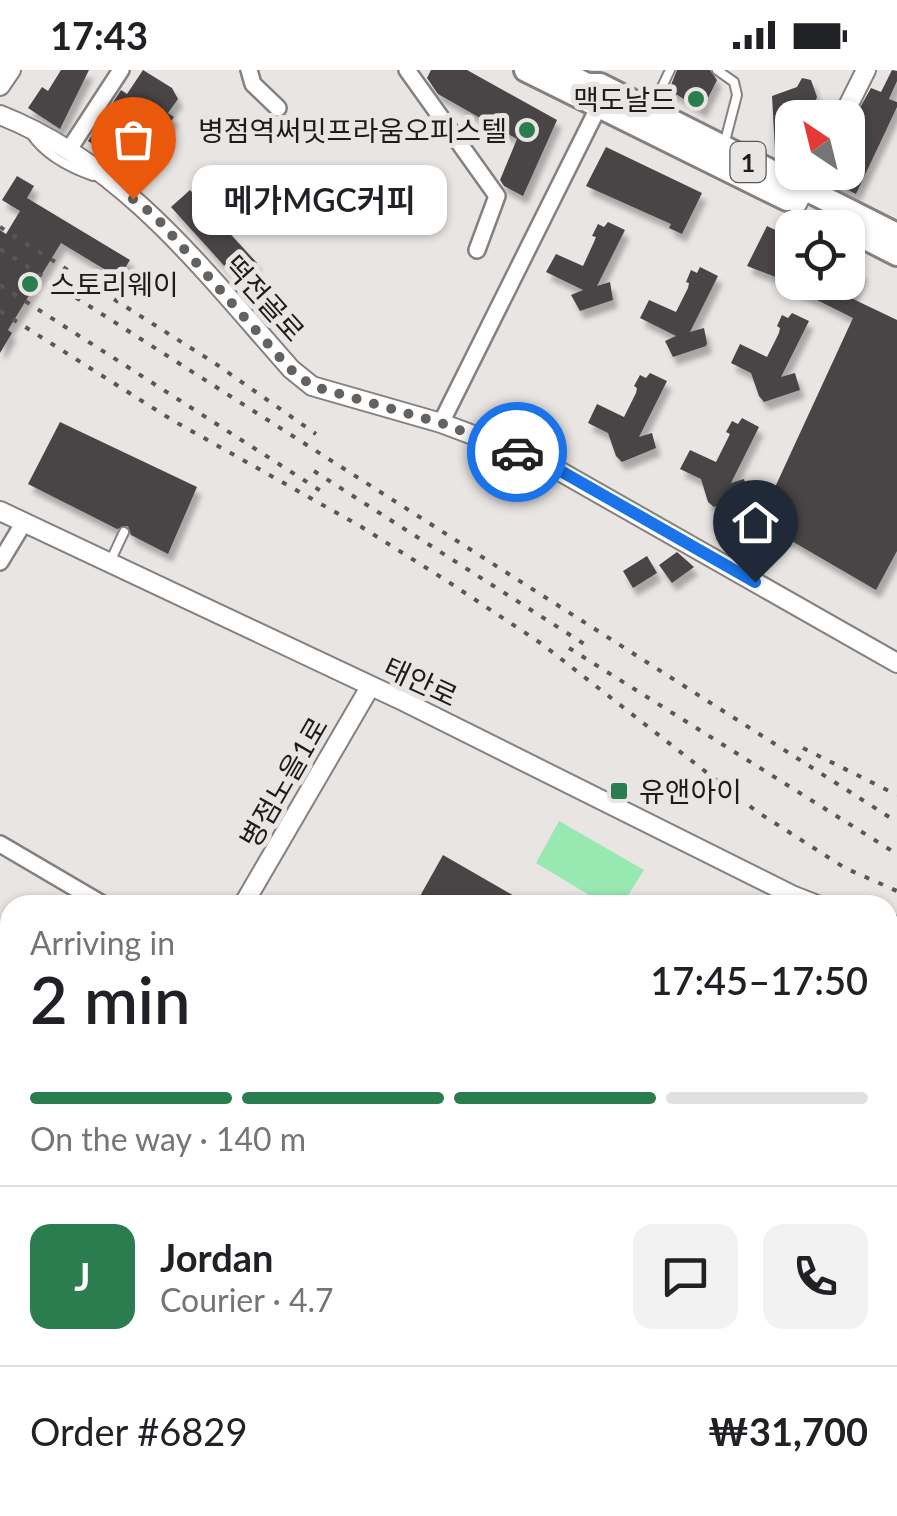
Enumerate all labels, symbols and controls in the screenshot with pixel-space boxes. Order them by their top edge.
text: 17:43 [50,12,148,58]
place label: 맥도날드 [573,82,676,116]
marker: 맥도날드 [685,88,707,110]
pin [91,97,176,200]
north arrow [775,100,865,190]
map controls [775,100,865,300]
icon: bag [106,112,161,167]
place label: 병점역써밋프라움오피스텔 [198,113,507,147]
marker: 병점역써밋프라움오피스텔 [516,119,538,141]
road number: 1 [730,142,766,182]
callout: 메가MGC커피 [193,164,448,234]
text: 메가MGC커피 [223,180,416,219]
button: locate [775,210,865,300]
street label: 떡전골로 [218,248,312,348]
place label: 스토리웨이 [50,267,179,301]
marker: 스토리웨이 [19,273,41,295]
courier [467,402,567,502]
icon: car [490,425,545,480]
pin [713,480,798,583]
icon: home [728,495,783,550]
street label: 태안로 [379,649,463,713]
street label: 병점노을1로 [232,711,334,853]
place label: 유앤아이 [639,774,742,808]
marker: 유앤아이 [608,780,630,802]
text: Arriving in [30,923,175,962]
text: 17:45–17:50 [650,957,868,1003]
text: 2 min [30,960,190,1038]
text: On the way · 140 m [30,1119,306,1158]
button: chat [633,1224,738,1329]
button: phone [763,1224,868,1329]
text: Jordan [160,1234,273,1280]
text: J [74,1253,91,1299]
text: Courier · 4.7 [160,1280,334,1319]
text: Order #6829 [30,1408,247,1454]
text: ₩31,700 [708,1408,868,1454]

